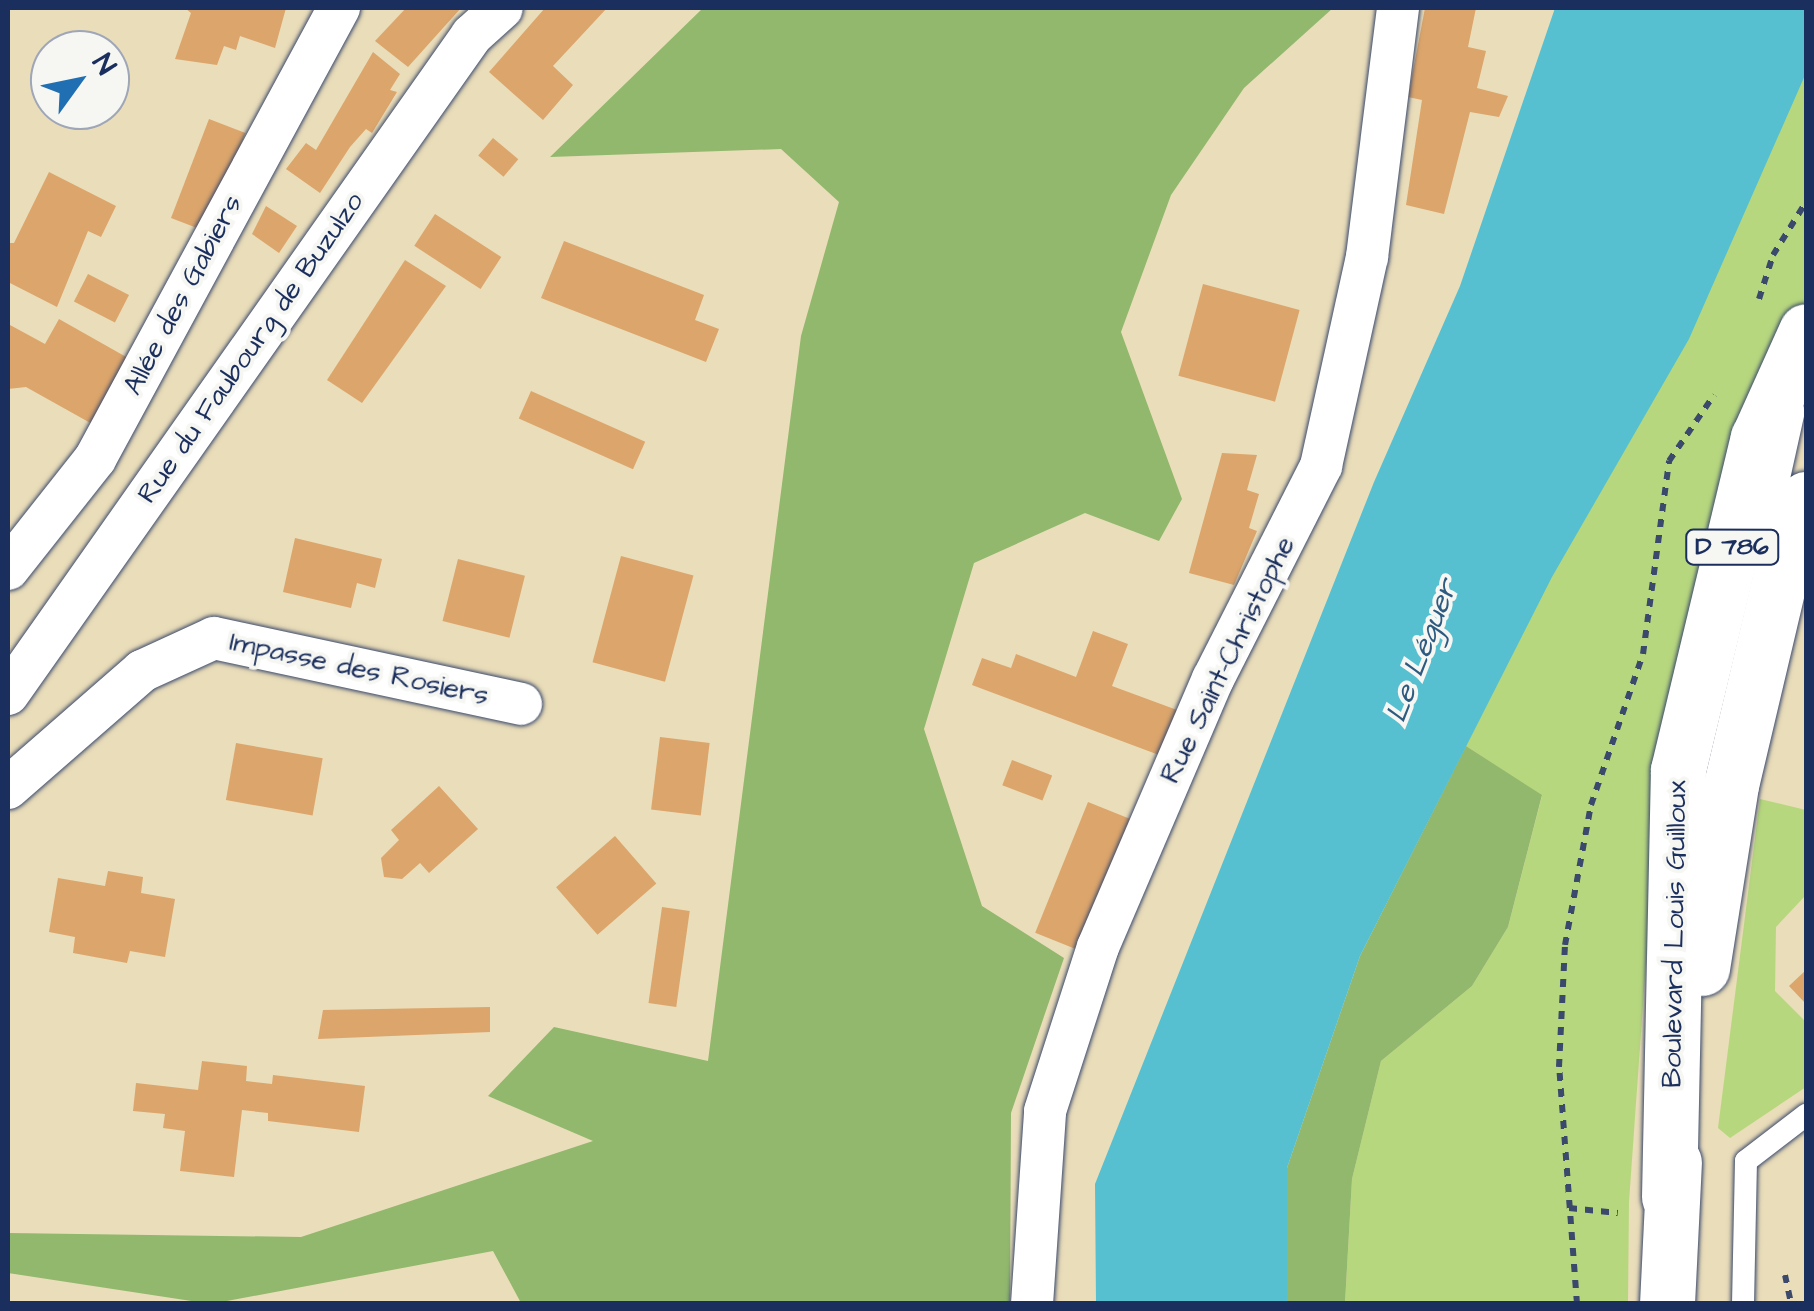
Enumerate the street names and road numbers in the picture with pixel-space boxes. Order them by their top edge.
street label: Rue du Faubourg de Buzulzo [131,186,371,510]
street label: Allée des Gabiers [116,189,250,401]
road number: D 786 [1684,527,1780,567]
street label: Rue Saint-Christophe [1154,531,1302,789]
street label: Impasse des Rosiers [227,625,491,713]
street label: Boulevard Louis Guilloux [1656,780,1694,1088]

